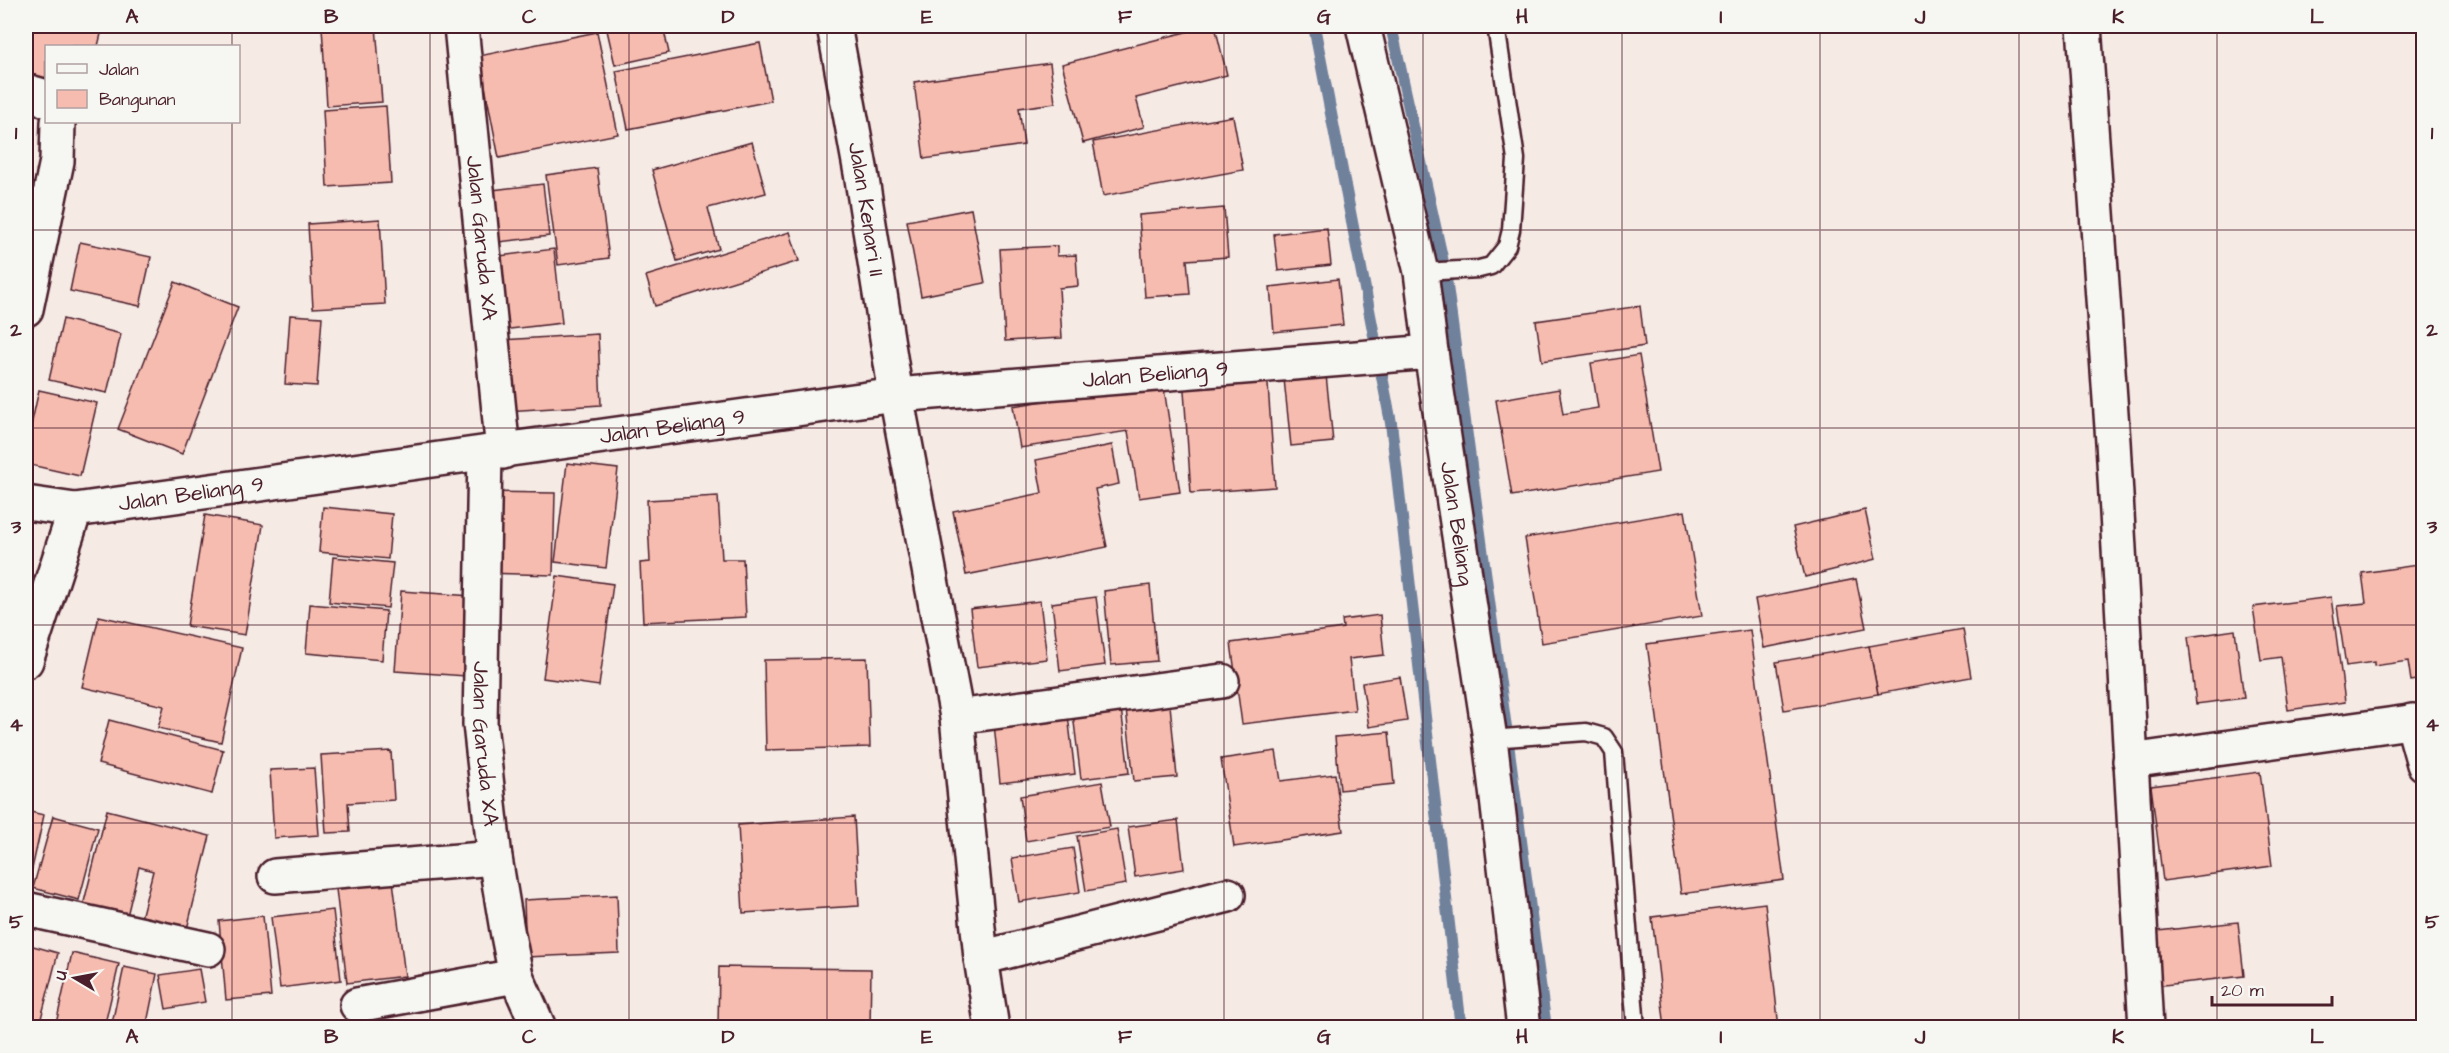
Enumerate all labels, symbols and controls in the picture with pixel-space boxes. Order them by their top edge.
text: A [126,3,139,31]
text: B [324,3,339,31]
text: C [522,3,537,31]
text: D [722,3,735,31]
text: E [921,3,933,31]
text: F [1118,3,1133,31]
text: G [1317,3,1331,31]
text: H [1516,3,1528,31]
text: I [1719,3,1723,31]
text: J [1914,3,1926,31]
text: K [2112,3,2125,31]
text: L [2310,3,2324,31]
legend [45,45,240,123]
text: Jalan [99,57,139,82]
text: Bangunan [99,87,176,113]
text: 1 [15,119,18,147]
text: 1 [2431,119,2434,147]
street label: Jalan Kenari II [840,139,893,279]
street label: Jalan Garuda XA [458,154,505,322]
text: 2 [9,316,22,344]
text: 2 [2425,316,2438,344]
street label: Jalan Beliang 9 [1081,353,1230,395]
street label: Jalan Beliang 9 [598,401,747,452]
street label: Jalan Beliang [1432,459,1482,588]
street label: Jalan Beliang 9 [116,468,266,519]
text: 3 [10,513,22,541]
text: 3 [2426,513,2438,541]
street label: Jalan Garuda XA [464,661,507,828]
text: 4 [9,711,23,739]
text: 4 [2425,711,2439,739]
text: 5 [9,908,24,936]
text: 5 [2425,908,2440,936]
north arrow [45,948,105,1008]
text: U [50,969,73,982]
scale bar [2212,969,2332,1007]
text: 20 m [2221,978,2264,1003]
text: A [126,1023,139,1051]
text: B [324,1023,339,1051]
text: C [522,1023,537,1051]
text: D [722,1023,735,1051]
text: E [921,1023,933,1051]
text: F [1118,1023,1133,1051]
text: G [1317,1023,1331,1051]
text: H [1516,1023,1528,1051]
text: I [1719,1023,1723,1051]
text: J [1914,1023,1926,1051]
text: K [2112,1023,2125,1051]
text: L [2310,1023,2324,1051]

